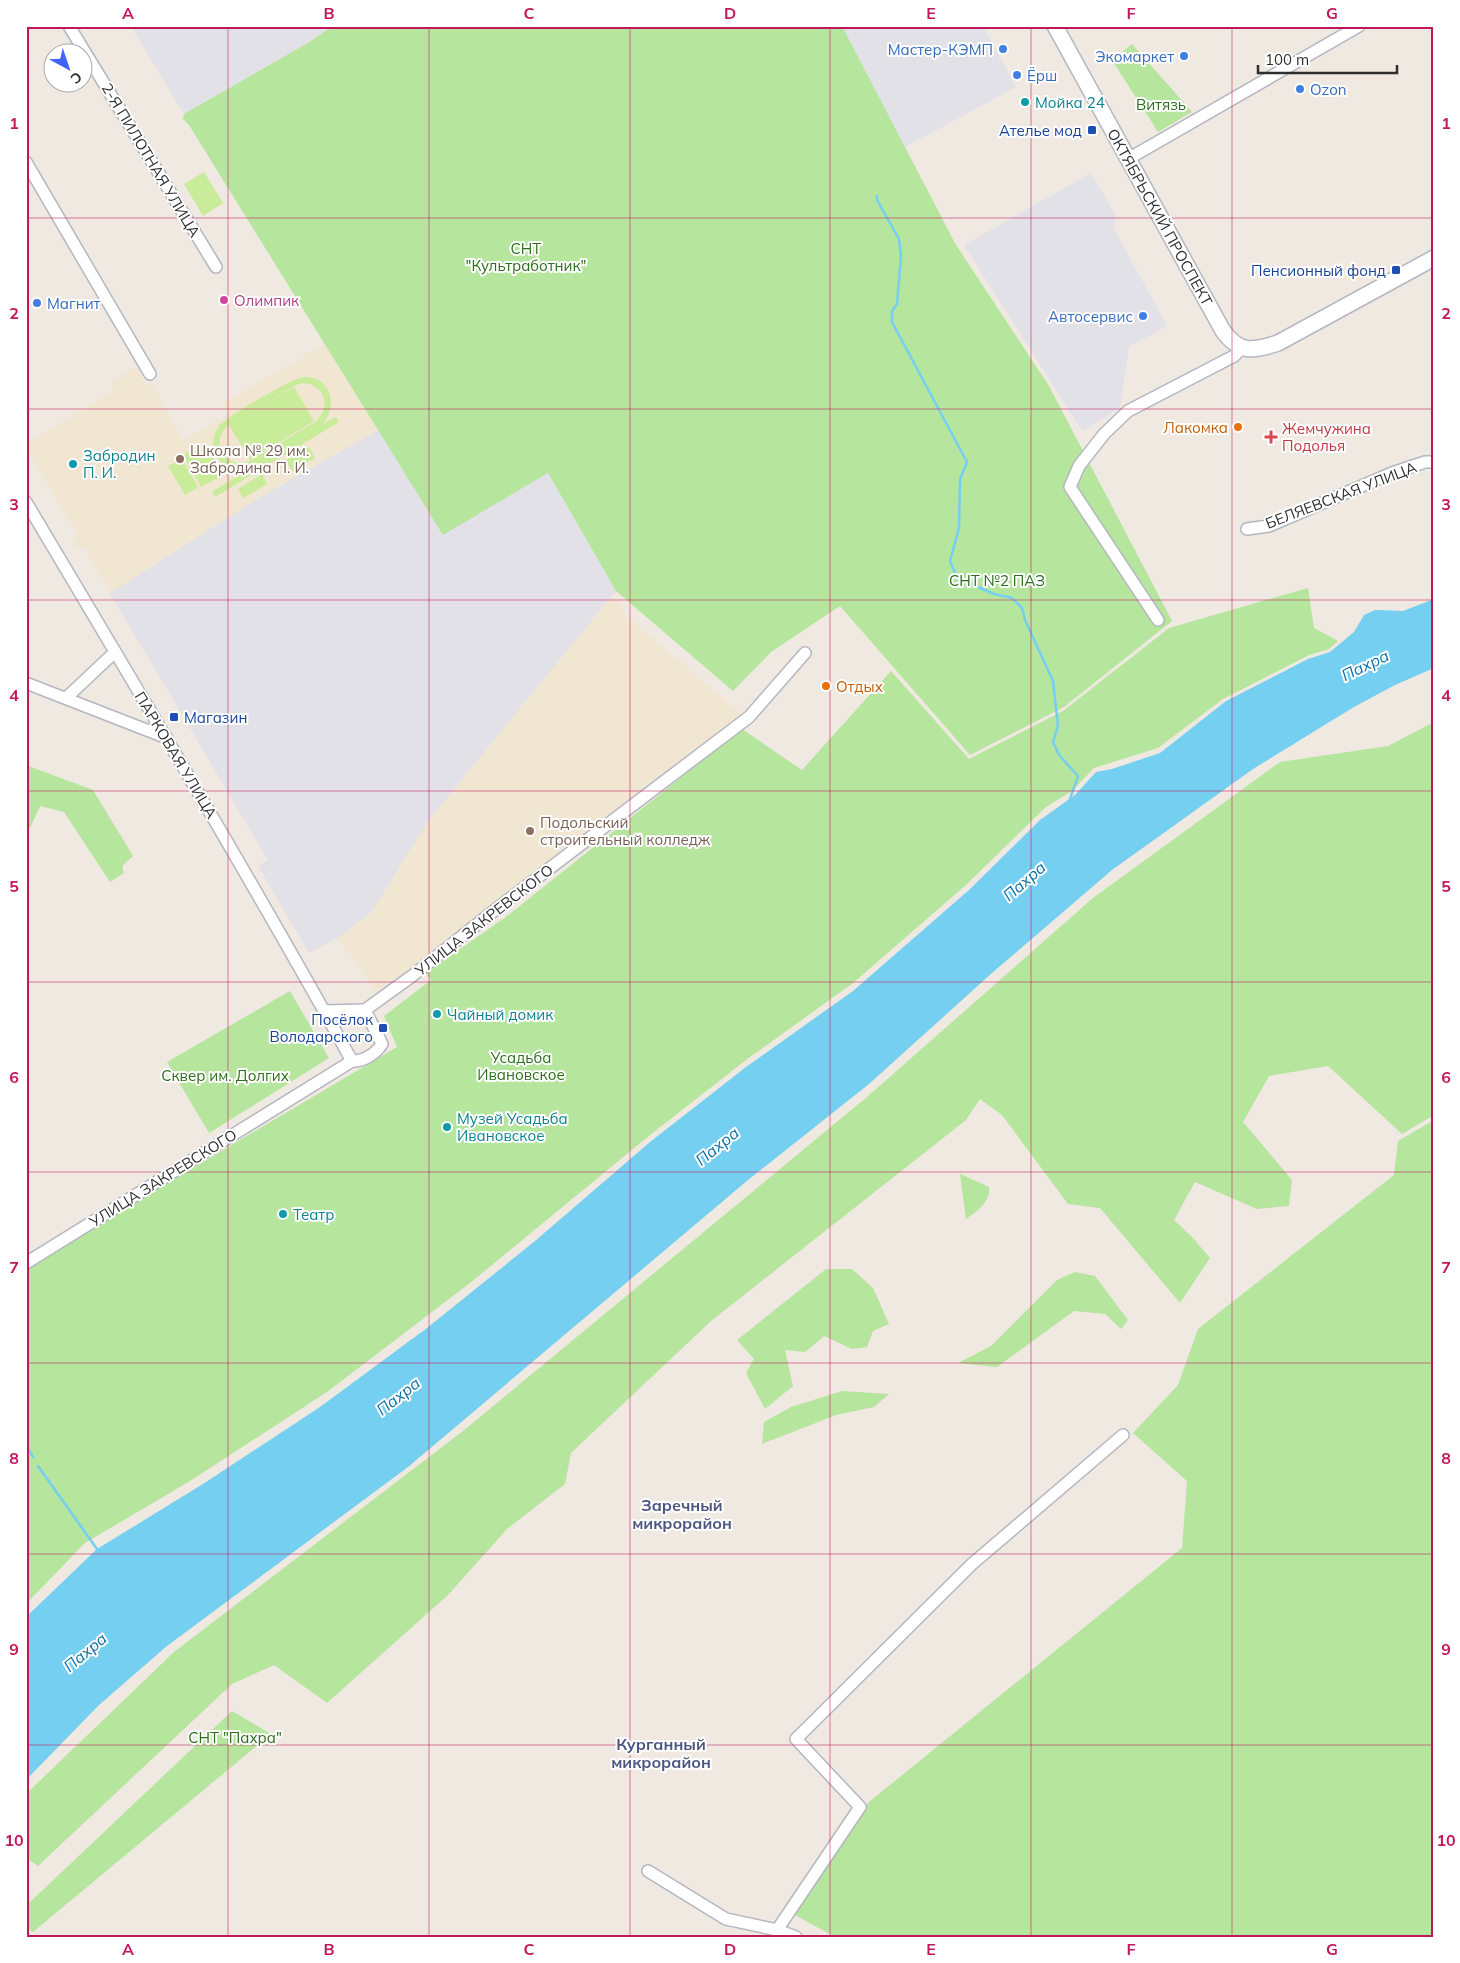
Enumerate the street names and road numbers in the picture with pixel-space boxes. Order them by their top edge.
street label: 2-Я ПИЛОТНАЯ УЛИЦА [97,80,205,240]
street label: ОКТЯБРЬСКИЙ ПРОСПЕКТ [1103,125,1217,309]
street label: БЕЛЯЕВСКАЯ УЛИЦА [1263,457,1419,533]
street label: ПАРКОВАЯ УЛИЦА [131,688,221,822]
street label: УЛИЦА ЗАКРЕВСКОГО [410,860,557,981]
street label: УЛИЦА ЗАКРЕВСКОГО [85,1125,240,1232]

